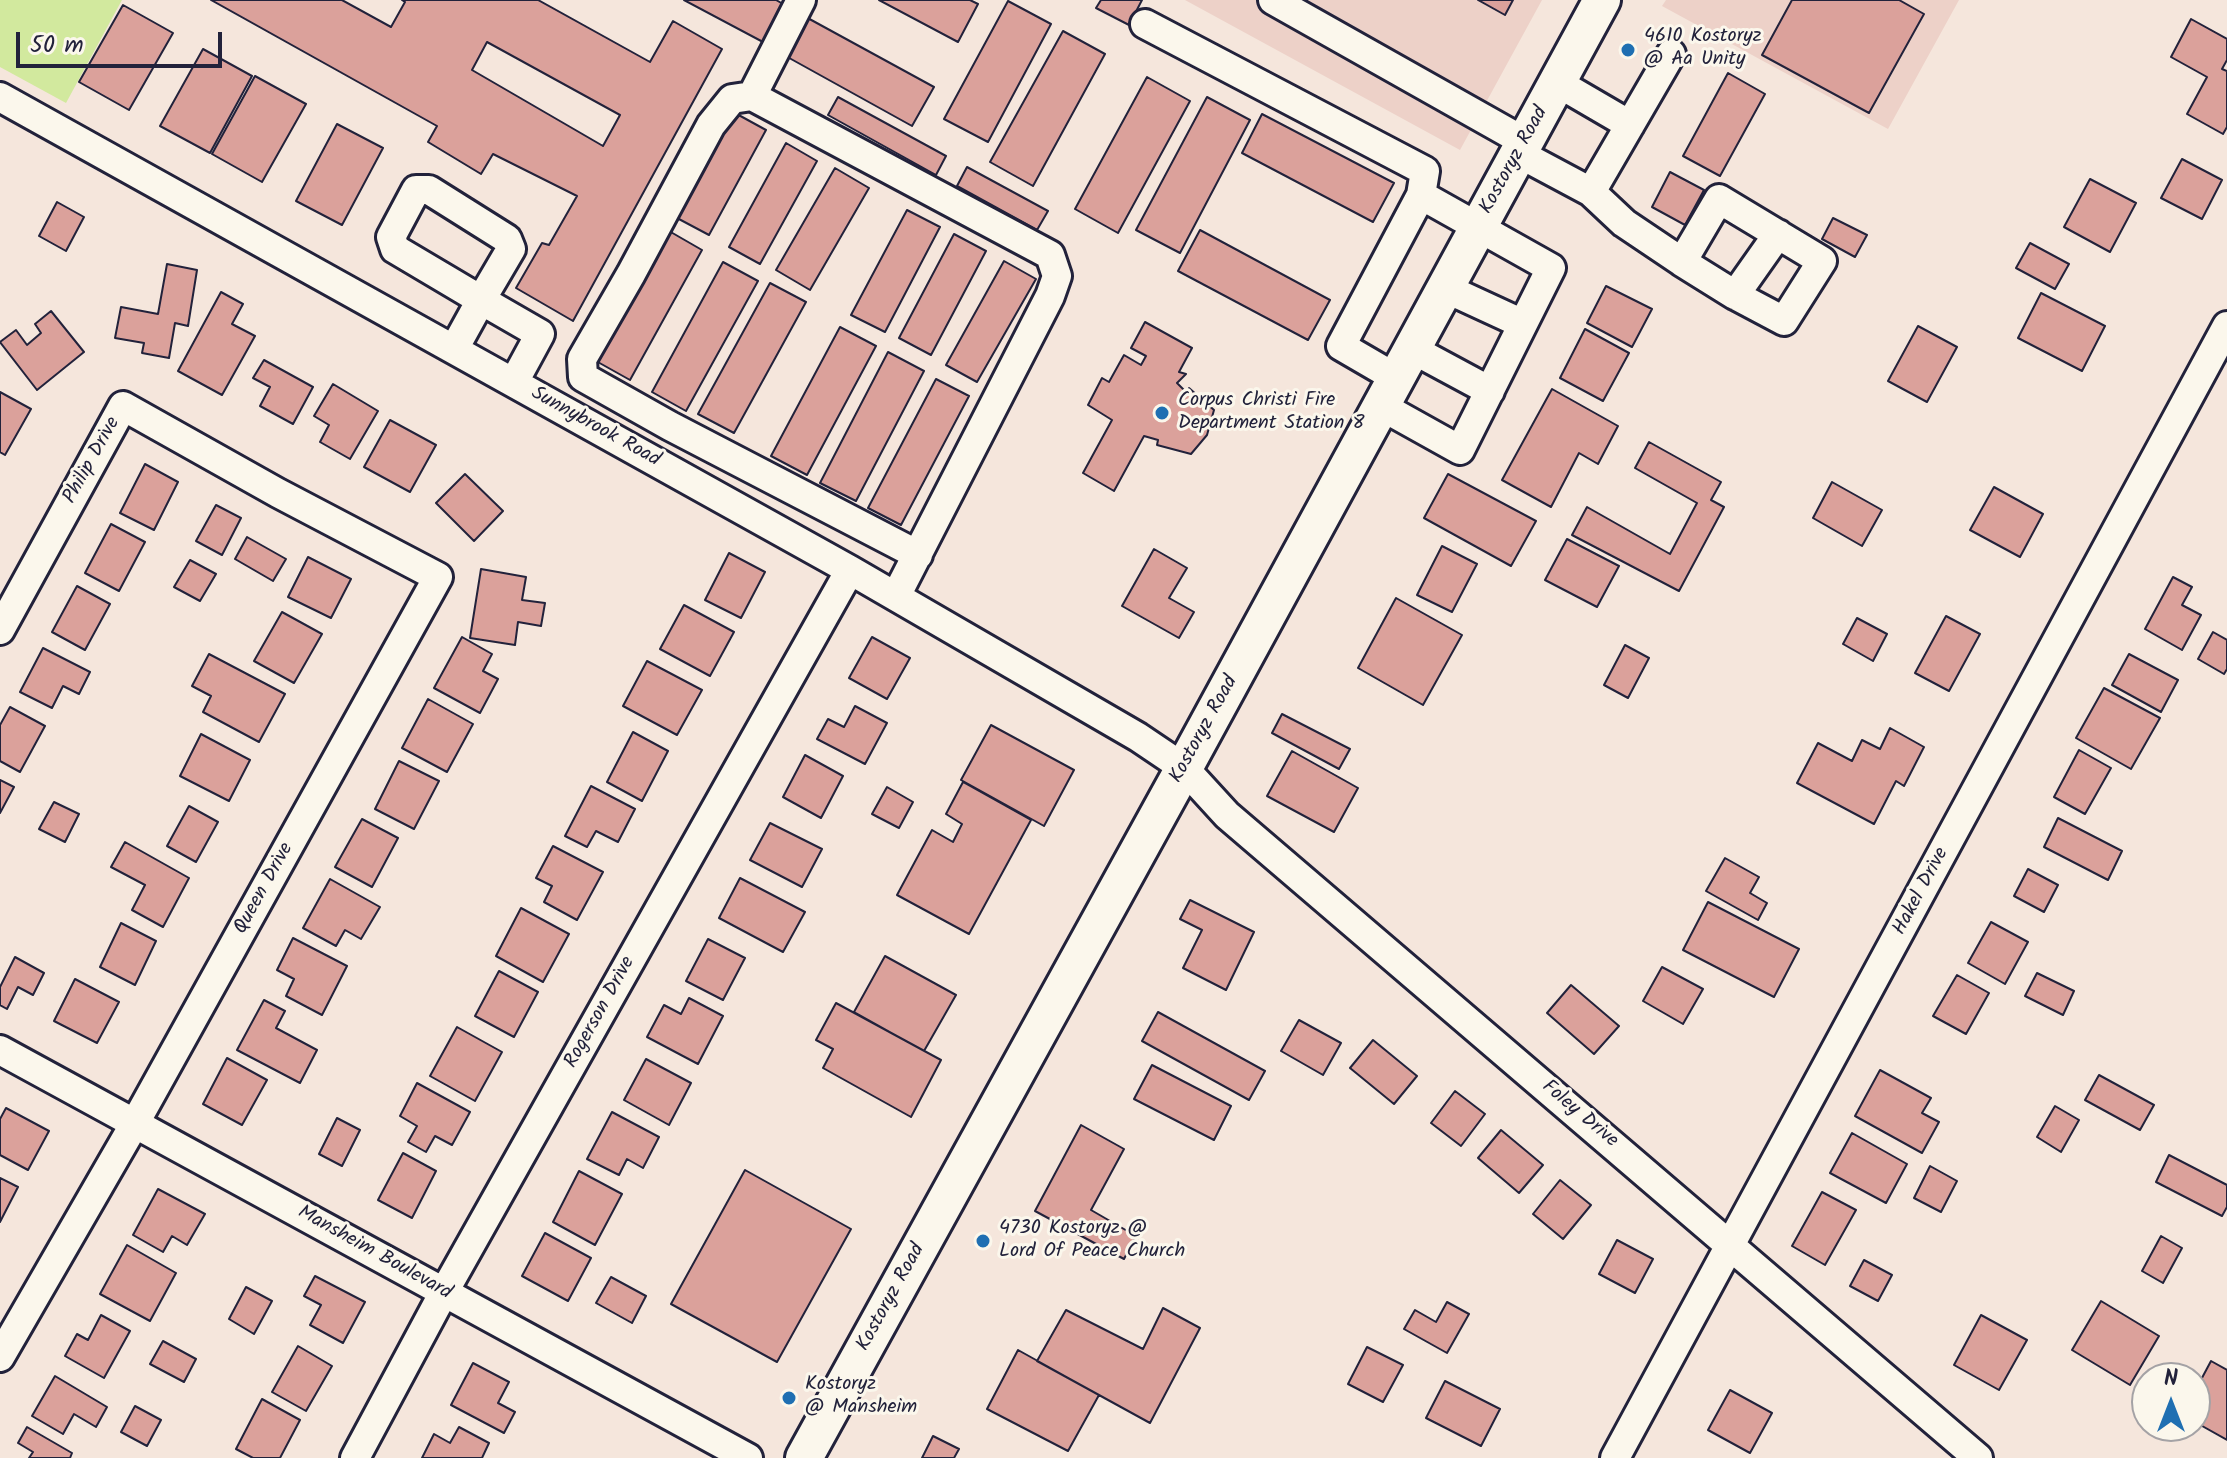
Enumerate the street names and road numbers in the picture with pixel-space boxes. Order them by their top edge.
street label: Kostoryz Road [1476,103,1554,219]
street label: Sunnybrook Road [526,383,664,473]
street label: Philip Drive [59,414,127,508]
street label: Kostoryz Road [1166,672,1244,788]
street label: Queen Drive [230,839,300,939]
street label: Hakel Drive [1889,844,1955,940]
street label: Rogerson Drive [560,953,642,1073]
street label: Foley Drive [1536,1076,1622,1154]
street label: Mansheim Boulevard [293,1202,455,1306]
street label: Kostoryz Road [853,1240,931,1356]

